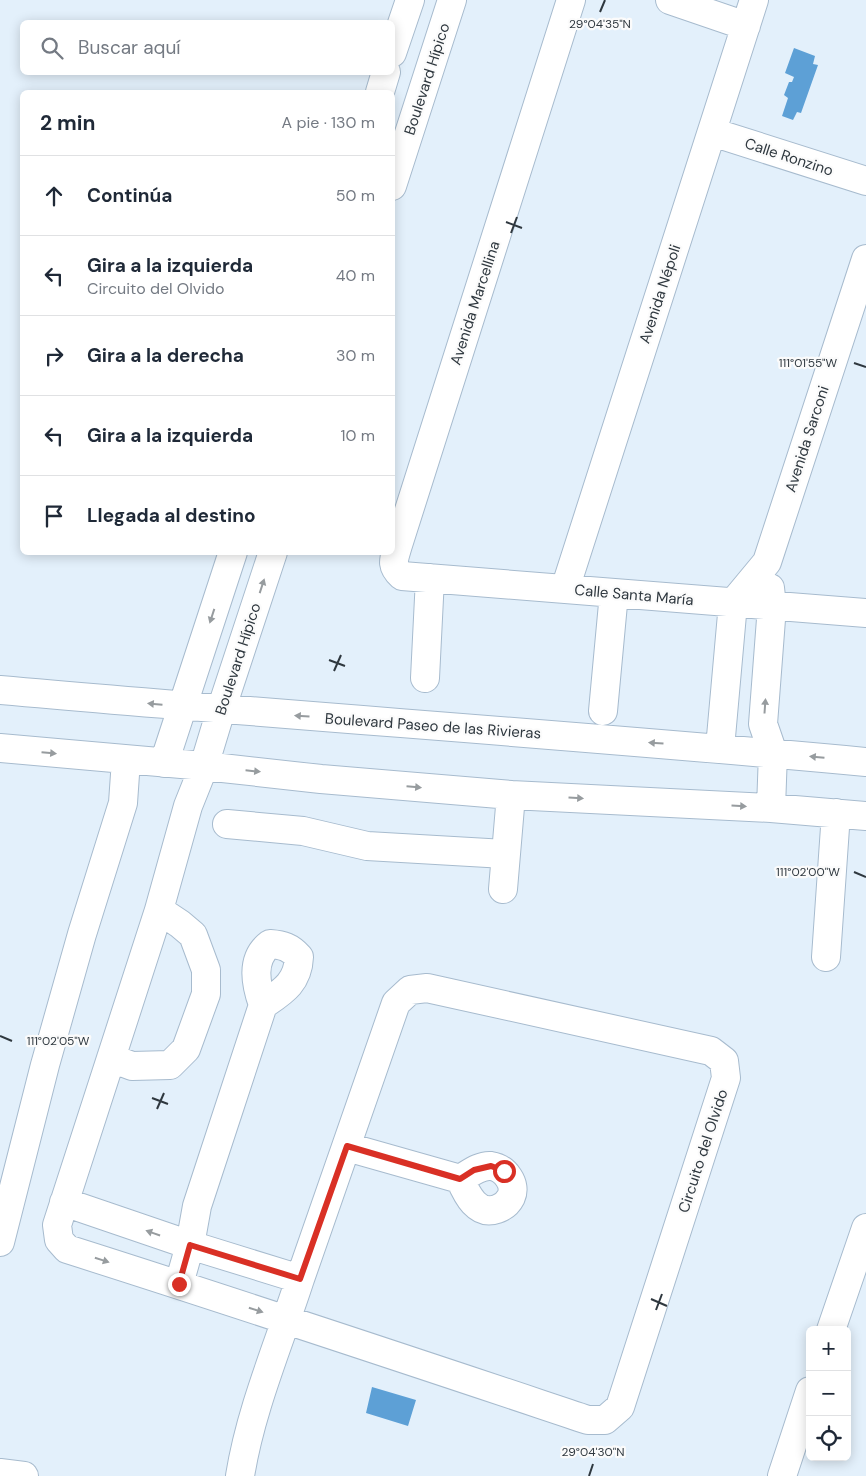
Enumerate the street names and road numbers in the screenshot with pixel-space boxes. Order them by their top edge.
street label: Boulevard Hípico [399,20,455,137]
street label: Calle Ronzino [742,133,836,181]
street label: Avenida Marcellina [446,238,504,368]
street label: Avenida Népoli [635,242,685,346]
street label: Avenida Sarconi [780,383,834,495]
street label: Calle Santa María [574,580,694,610]
street label: Boulevard Hípico [210,600,266,717]
street label: Boulevard Paseo de las Rivieras [324,708,542,744]
street label: Circuito del Olvido [674,1086,732,1215]

